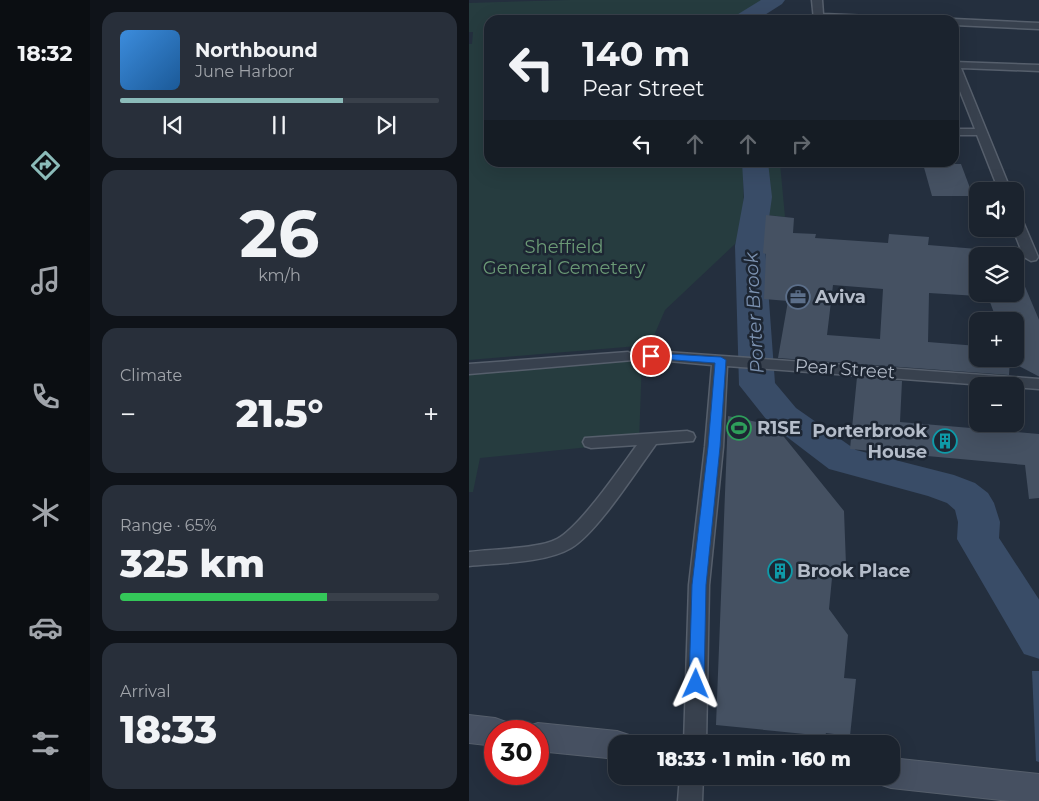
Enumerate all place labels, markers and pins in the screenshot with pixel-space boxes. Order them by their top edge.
office icon: Aviva [785,284,811,310]
place label: Aviva [814,286,866,308]
pin [630,335,672,377]
sports icon: R1SE [726,415,752,441]
place label: R1SE [757,417,801,439]
place label: Porterbrook House [812,420,927,463]
building icon: Porterbrook House [932,428,958,454]
building icon: Brook Place [767,558,793,584]
place label: Brook Place [797,560,910,582]

